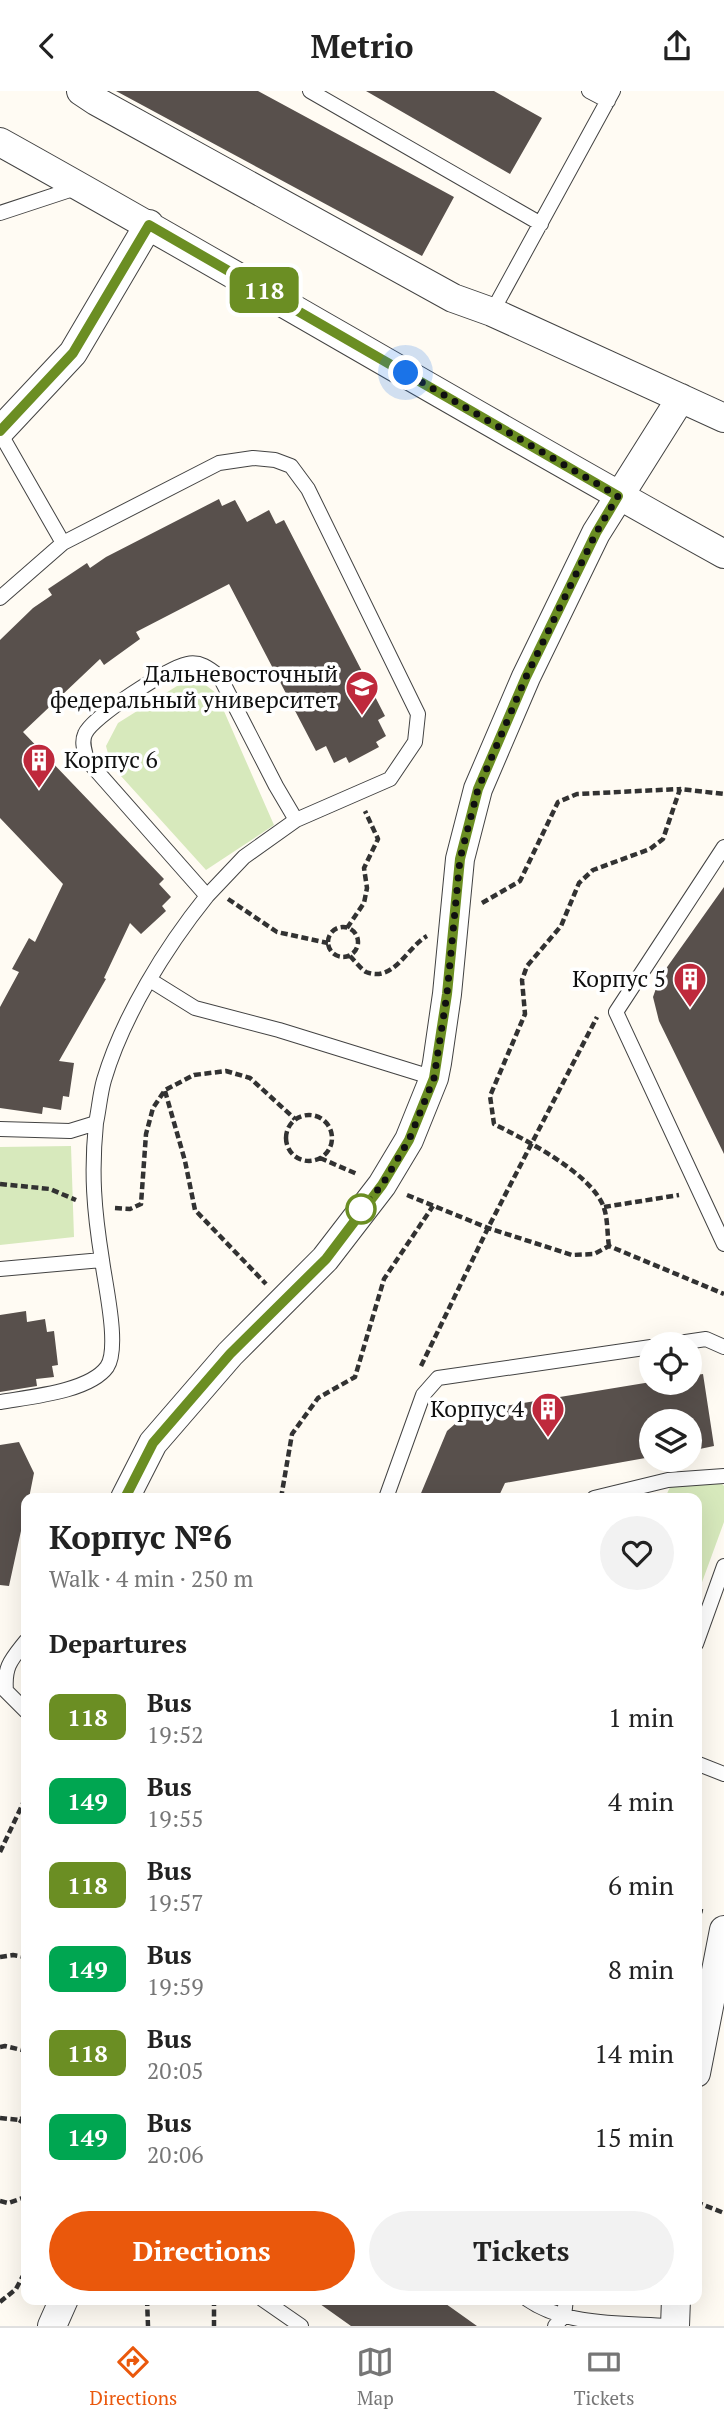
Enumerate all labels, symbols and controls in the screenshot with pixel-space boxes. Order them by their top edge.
text: Metrio [310,25,414,67]
icon: back [28,27,66,65]
icon: share [658,27,696,65]
line badge: 118 [224,267,304,313]
text: 118 [244,274,284,306]
your location [388,355,423,390]
place label: Дальневосточный федеральный университет [50,658,338,715]
school or university icon: Дальневосточный федеральный университет [343,668,381,717]
building icon: Корпус 6 [20,741,58,790]
place label: Корпус 6 [64,744,158,775]
building icon: Корпус 5 [671,960,709,1009]
place label: Корпус 5 [572,963,666,994]
unlabelled marker [346,1194,376,1224]
map controls [639,1332,702,1472]
button: locate [639,1332,702,1395]
building icon: Корпус 4 [529,1390,567,1439]
place label: Корпус 4 [430,1393,525,1424]
button: layers [639,1409,702,1472]
text: Корпус №6 [49,1515,232,1558]
button: heart [600,1516,674,1590]
text: Walk · 4 min · 250 m [49,1563,253,1594]
text: Departures [49,1626,187,1660]
text: Bus [147,1685,192,1719]
text: 1 min [608,1700,674,1734]
text: 118 [67,1701,108,1733]
text: 19:52 [147,1719,204,1750]
text: Bus [147,1769,192,1803]
text: 4 min [608,1784,674,1818]
text: 149 [67,1785,108,1817]
text: 19:55 [147,1803,204,1834]
text: Bus [147,1853,192,1887]
text: 6 min [608,1868,674,1902]
text: 118 [67,1869,108,1901]
text: 19:57 [147,1887,204,1918]
text: Bus [147,1937,192,1971]
text: 8 min [608,1952,674,1986]
text: 149 [67,1953,108,1985]
text: 19:59 [147,1971,204,2002]
text: Bus [147,2021,192,2055]
text: 14 min [594,2036,674,2070]
text: 118 [67,2037,108,2069]
text: 20:05 [147,2055,204,2086]
text: Bus [147,2105,192,2139]
text: 15 min [594,2120,674,2154]
text: 149 [67,2121,108,2153]
text: 20:06 [147,2139,204,2170]
button: Directions [49,2211,355,2291]
button: Tickets [369,2211,674,2291]
tab: Directions [90,2343,177,2410]
tab: Map [356,2343,394,2410]
tab: Tickets [574,2343,634,2410]

